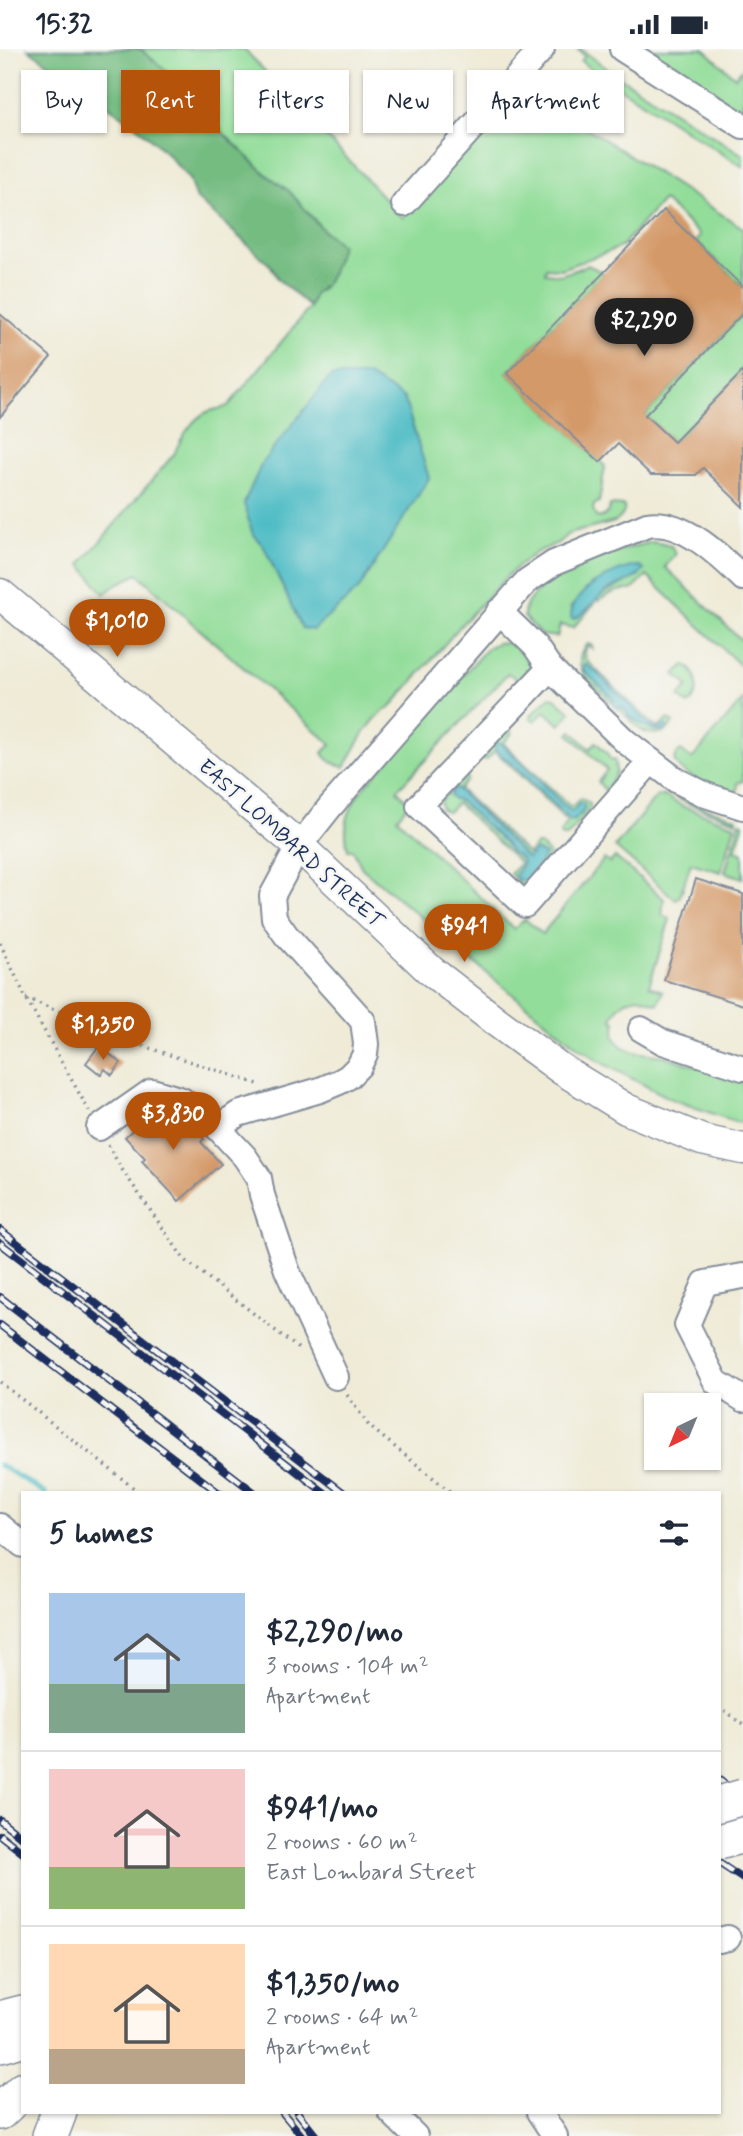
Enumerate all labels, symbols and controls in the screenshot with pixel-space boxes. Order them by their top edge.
text: 15:32 [35,8,93,42]
chip: Buy [21,70,107,133]
chip: Rent [121,70,220,133]
chip: Filters [234,70,349,133]
chip: New [363,70,453,133]
chip: Apartment [467,70,624,133]
pin: $2,290 [587,299,701,358]
text: $2,290 [611,306,677,336]
pin: $1,010 [60,599,174,659]
text: $1,010 [85,607,149,637]
street label: EAST LOMBARD STREET [192,753,390,935]
pin: $941 [423,905,505,964]
text: $941 [440,912,488,942]
pin: $1,350 [46,1003,160,1062]
text: $1,350 [71,1010,135,1040]
pin: $3,830 [116,1093,230,1152]
text: $3,830 [141,1100,205,1130]
north arrow [644,1393,721,1470]
map controls [644,1393,721,1470]
text: 5 homes [49,1514,154,1553]
icon: filters [655,1514,693,1552]
text: $2,290/mo [266,1613,403,1652]
icon: home [105,1621,189,1705]
text: 3 rooms · 104 m² [266,1652,429,1682]
text: Apartment [266,1682,371,1712]
text: $941/mo [266,1789,378,1828]
icon: home [105,1797,189,1881]
text: 2 rooms · 60 m² [266,1828,418,1858]
text: East Lombard Street [266,1858,476,1888]
text: $1,350/mo [266,1964,399,2003]
icon: home [105,1972,189,2056]
text: 2 rooms · 64 m² [266,2003,418,2033]
text: Apartment [266,2033,371,2063]

